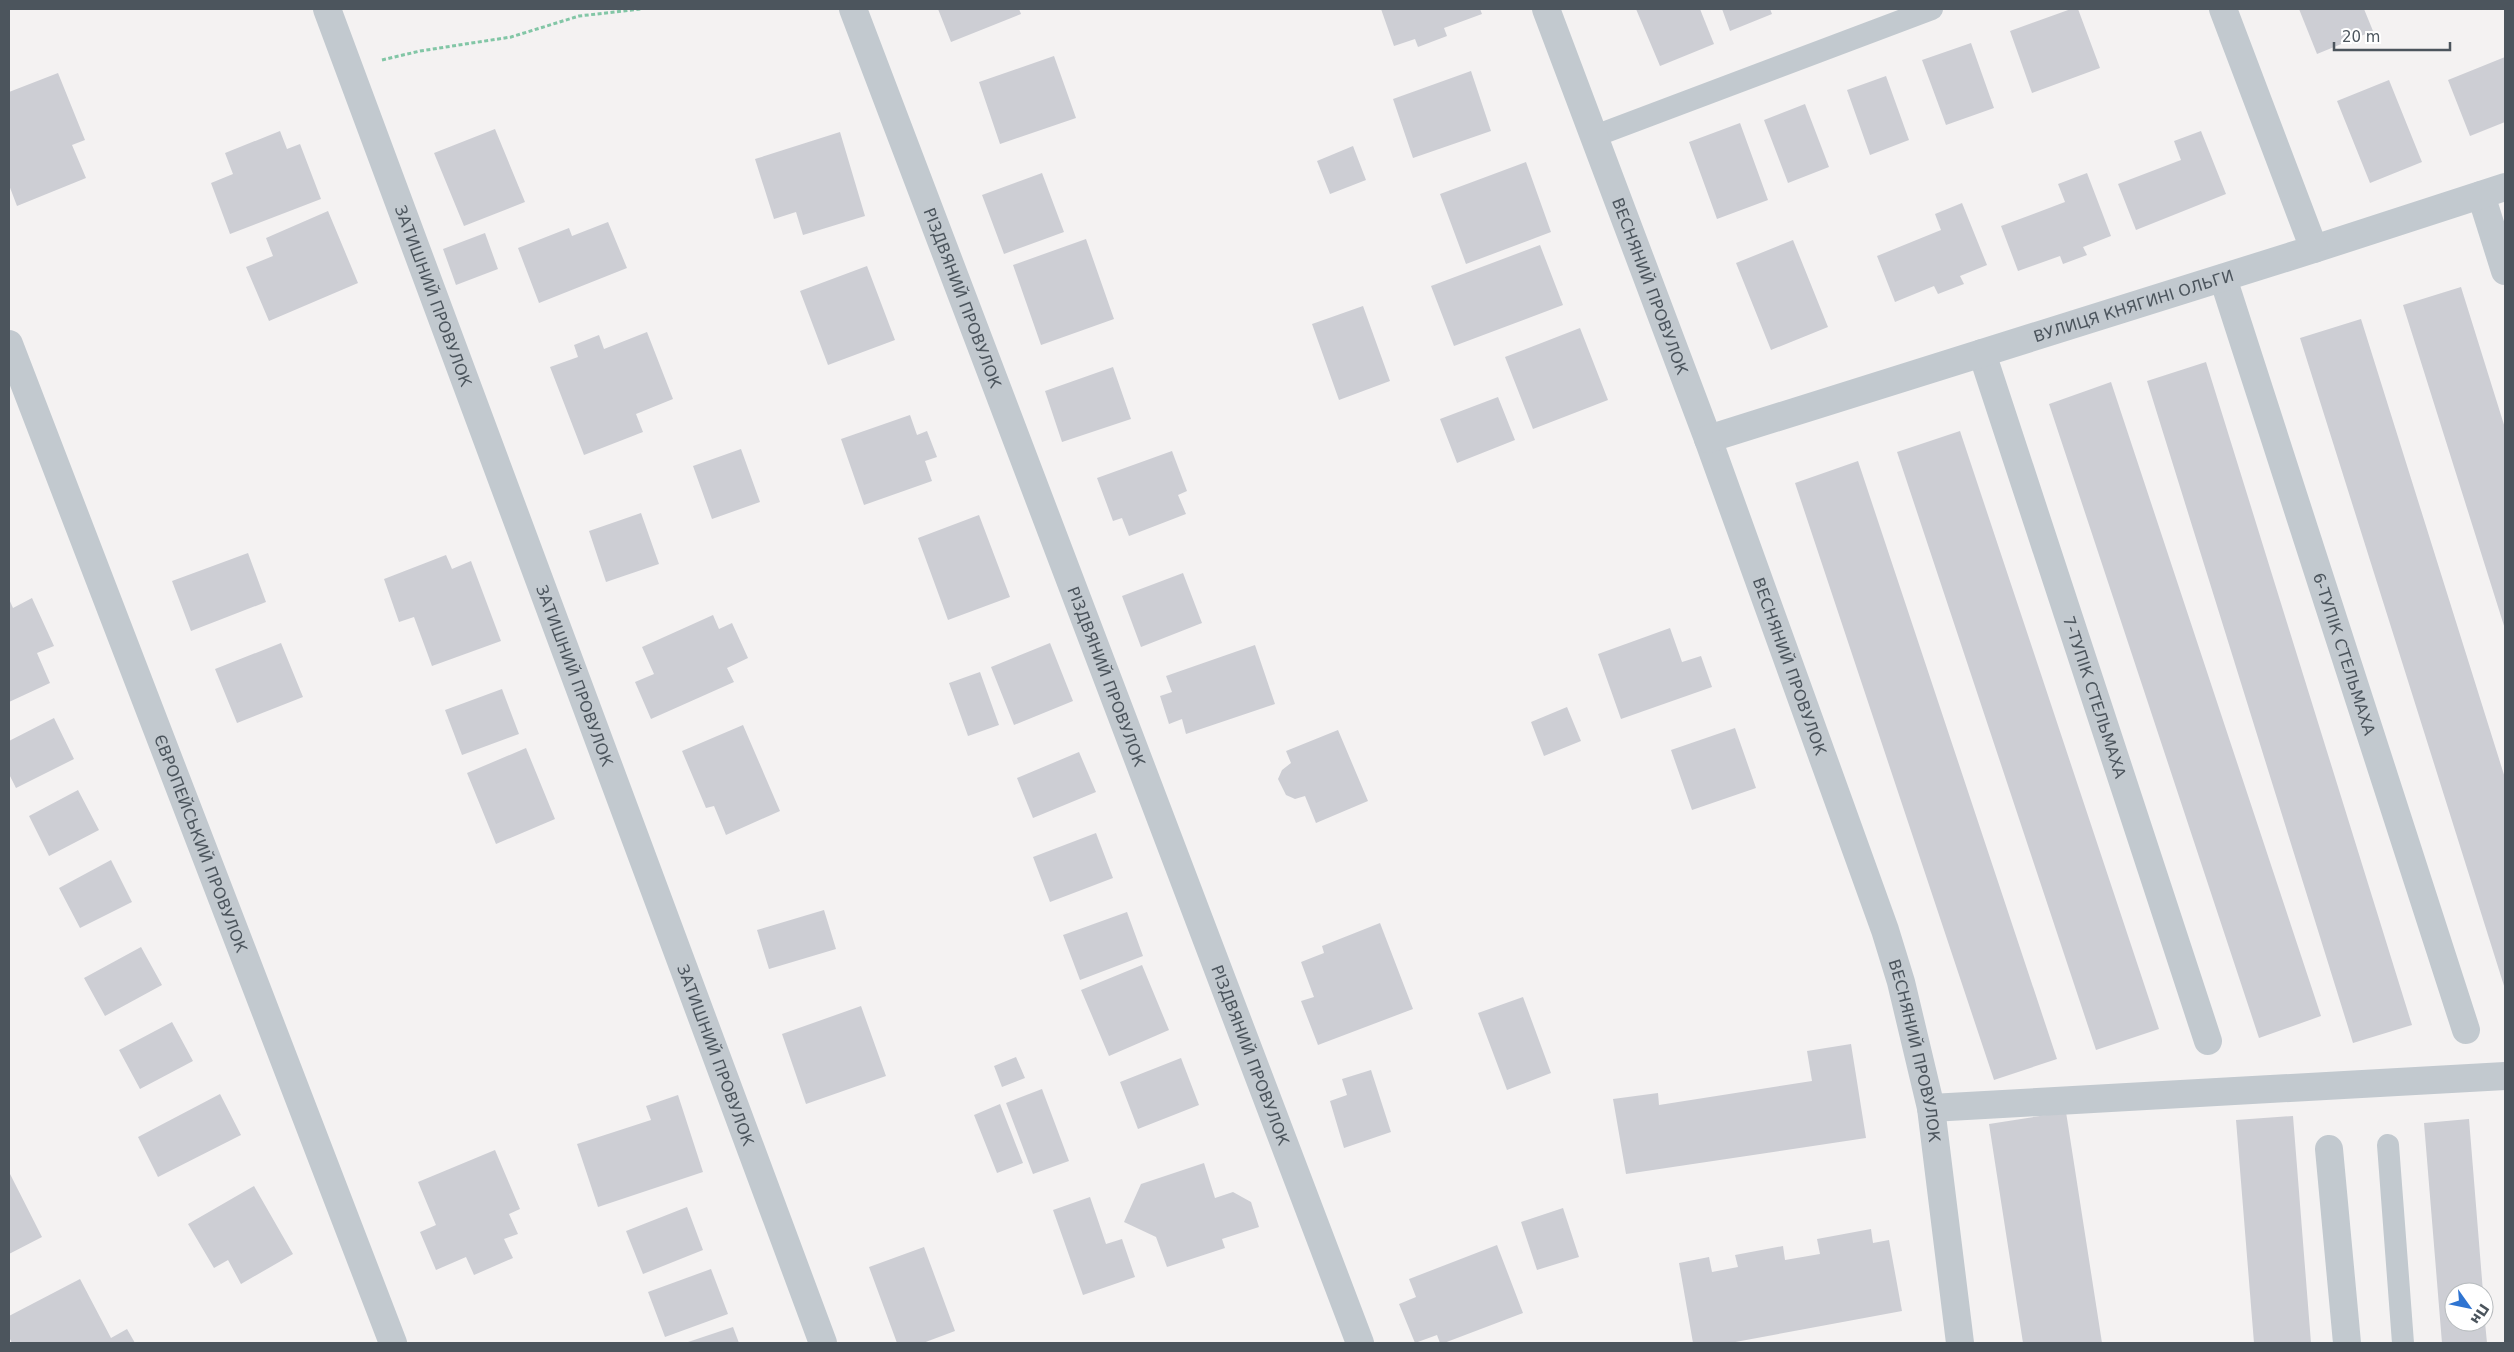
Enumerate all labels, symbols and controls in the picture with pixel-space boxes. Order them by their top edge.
scale bar [2334,20,2450,52]
text: 20 m [2342,28,2380,46]
street label: ВЕСНЯНИЙ ПРОВУЛОК [1608,195,1693,378]
street label: ЗАТИШНИЙ ПРОВУЛОК [391,202,476,390]
street label: РІЗДВЯНИЙ ПРОВУЛОК [920,205,1006,391]
street label: ВУЛИЦЯ КНЯГИНІ ОЛЬГИ [2031,265,2236,346]
street label: 6-ТУПІК СТЕЛЬМАХА [2309,570,2380,737]
street label: ВЕСНЯНИЙ ПРОВУЛОК [1749,575,1831,758]
street label: ЗАТИШНИЙ ПРОВУЛОК [532,582,617,769]
street label: РІЗДВЯНИЙ ПРОВУЛОК [1064,584,1150,770]
street label: 7-ТУПІК СТЕЛЬМАХА [2060,613,2130,780]
street label: ЄВРОПЕЙСЬКИЙ ПРОВУЛОК [150,732,252,956]
street label: ВЕСНЯНИЙ ПРОВУЛОК [1885,957,1945,1144]
street label: ЗАТИШНИЙ ПРОВУЛОК [674,962,759,1149]
street label: РІЗДВЯНИЙ ПРОВУЛОК [1208,962,1294,1148]
north arrow [2444,1282,2494,1332]
text: Пн [2467,1301,2492,1327]

